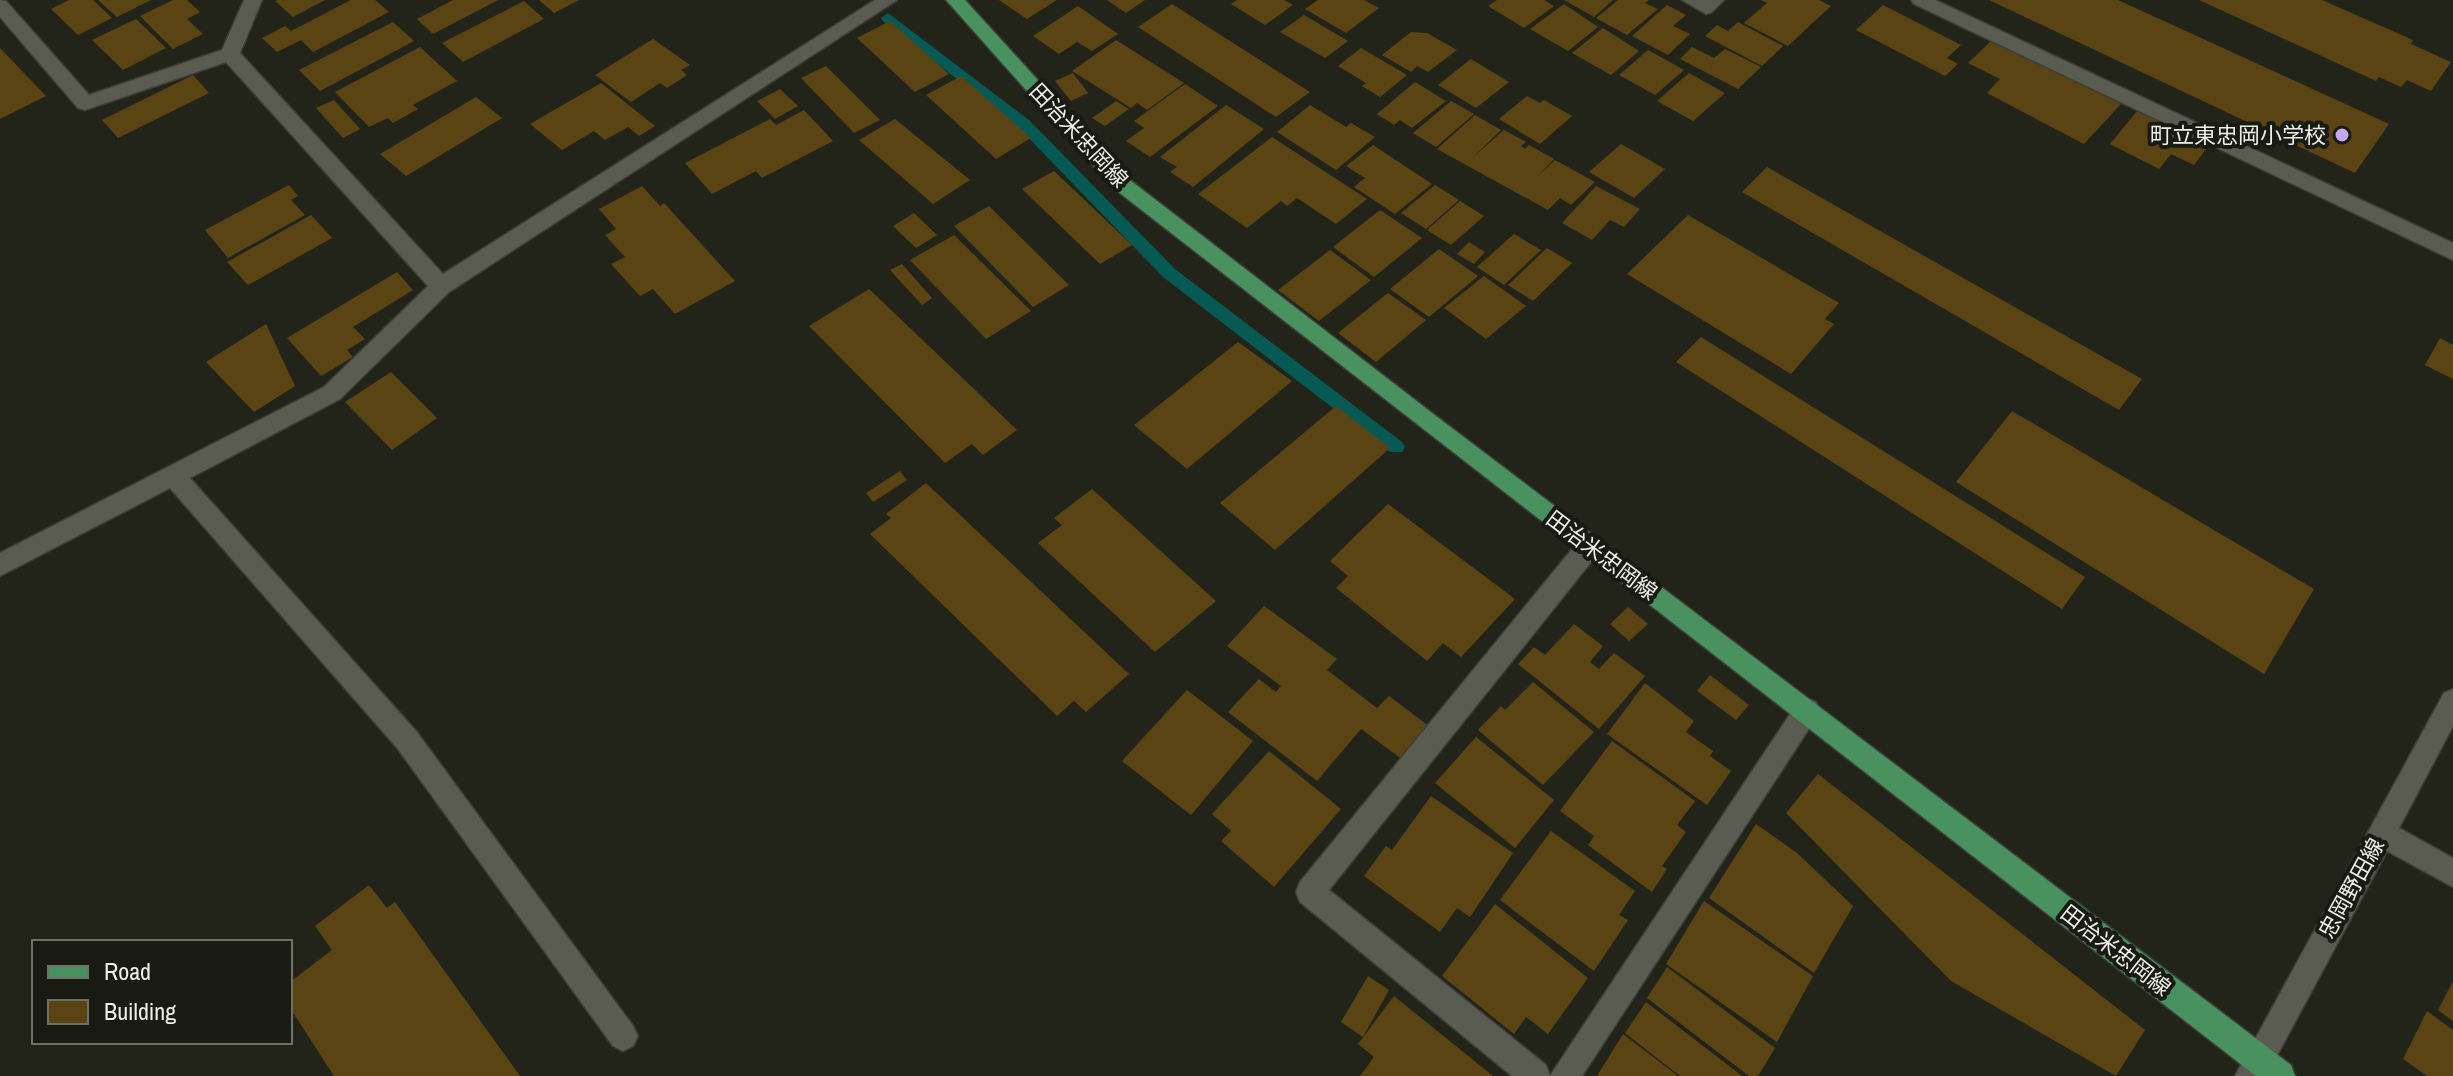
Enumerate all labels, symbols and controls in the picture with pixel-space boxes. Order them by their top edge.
street label: 田治米忠岡線 [1023,76,1135,194]
place label: 町立東忠岡小学校 [2150,120,2326,150]
marker: 町立東忠岡小学校 [2333,126,2351,144]
street label: 田治米忠岡線 [1540,503,1664,607]
street label: 忠岡野田線 [2311,833,2391,943]
street label: 田治米忠岡線 [2055,898,2177,1002]
legend [32,940,292,1044]
text: Road [104,955,151,987]
text: Building [104,995,176,1027]

